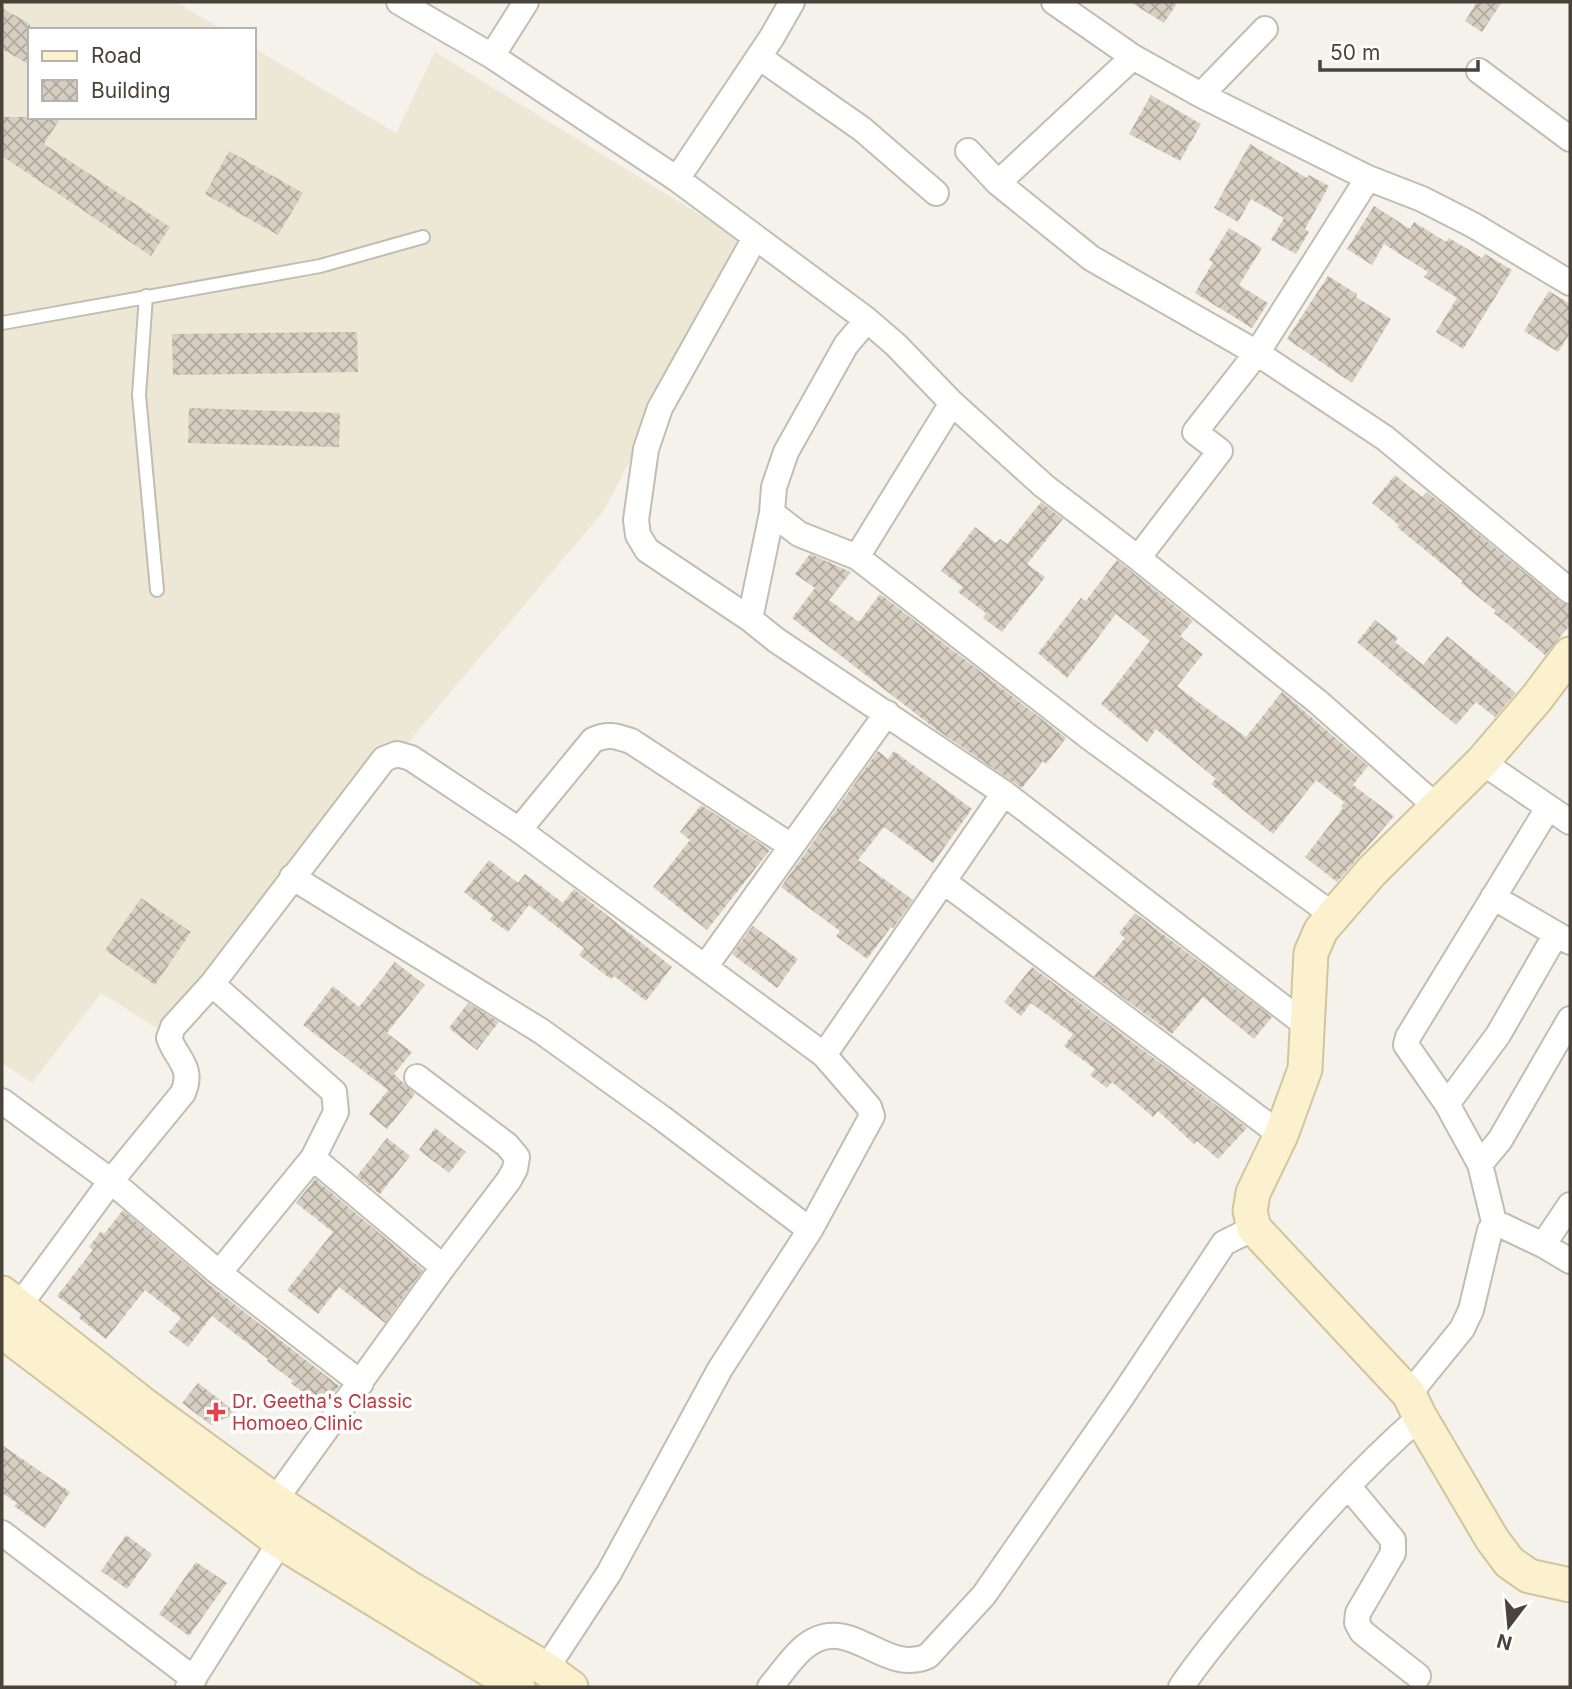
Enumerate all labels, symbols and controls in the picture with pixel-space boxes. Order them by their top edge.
legend [28,28,256,119]
scale bar [1320,28,1478,72]
text: 50 m [1330,40,1380,65]
text: Road [91,43,142,68]
text: Building [91,78,171,103]
place label: Dr. Geetha's Classic Homoeo Clinic [232,1390,413,1435]
marker: Dr. Geetha's Classic Homoeo Clinic [206,1402,226,1422]
north arrow [1474,1591,1544,1661]
text: N [1494,1629,1515,1655]

